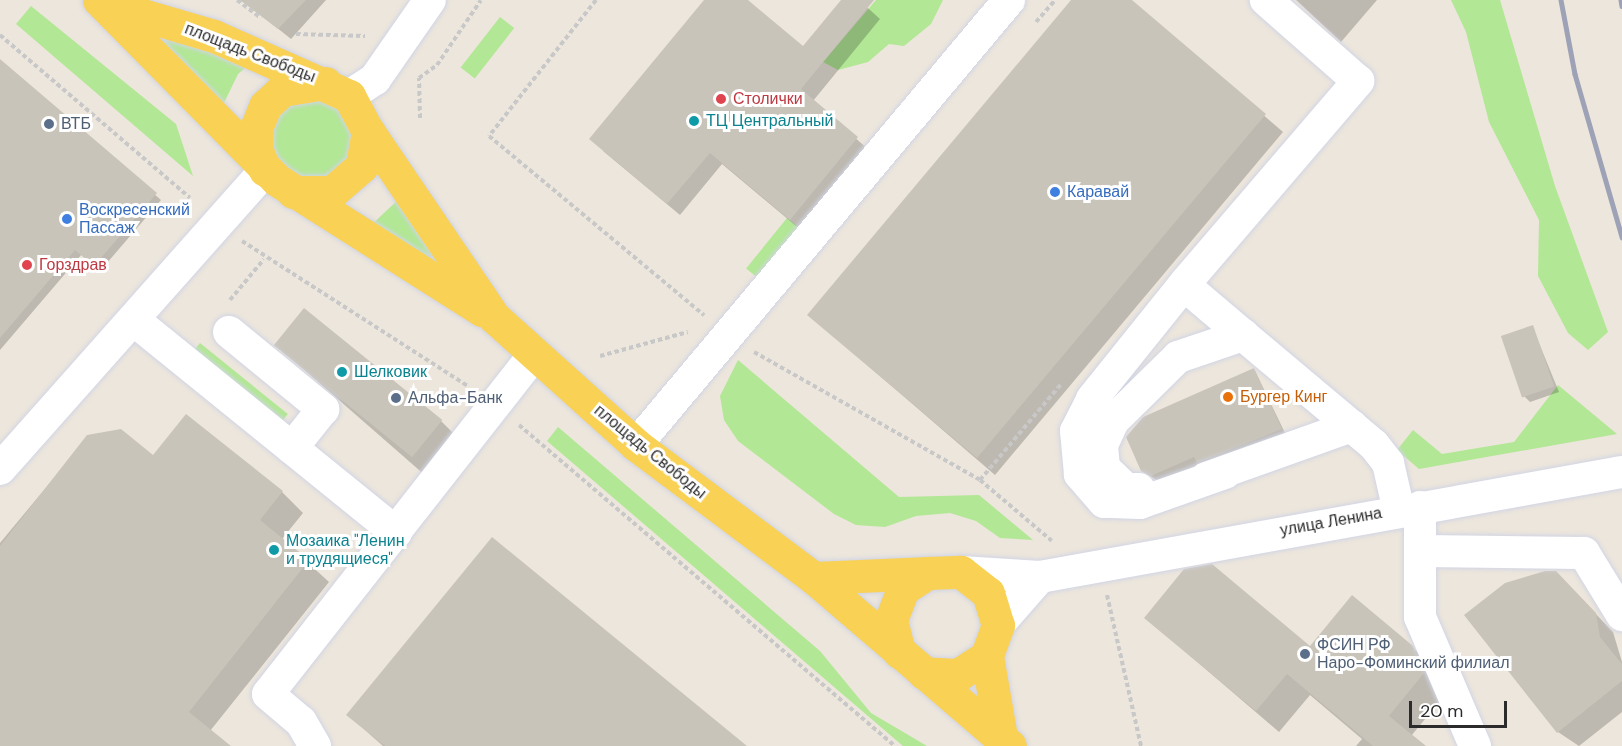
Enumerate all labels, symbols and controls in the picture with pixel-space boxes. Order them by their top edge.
street label: площадь Свободы [182,19,318,87]
place label: Столички [733,89,803,109]
marker: Столички [714,92,728,106]
place label: ТЦ Центральный [706,111,834,131]
place label: ВТБ [61,114,91,134]
marker: ТЦ Центральный [687,114,701,128]
marker: ВТБ [42,117,56,131]
place label: Каравай [1067,182,1129,202]
marker: Каравай [1048,185,1062,199]
place label: Воскресенский Пассаж [79,200,190,238]
marker: Воскресенский Пассаж [60,212,74,226]
place label: Горздрав [39,255,107,275]
marker: Горздрав [20,258,34,272]
place label: Шелковик [354,362,427,382]
marker: Шелковик [335,365,349,379]
place label: Бургер Кинг [1240,387,1327,407]
place label: Альфа-Банк [408,388,502,408]
marker: Бургер Кинг [1221,390,1235,404]
marker: Альфа-Банк [389,391,403,405]
street label: площадь Свободы [590,401,710,503]
street label: улица Ленина [1279,504,1383,540]
place label: Мозаика "Ленин и трудящиеся" [286,531,405,569]
marker: Мозаика "Ленин и трудящиеся" [267,543,281,557]
place label: ФСИН РФ Наро-Фоминский филиал [1317,635,1509,673]
marker: ФСИН РФ Наро-Фоминский филиал [1298,647,1312,661]
scale bar [1412,689,1510,727]
text: 20 m [1420,699,1463,723]

